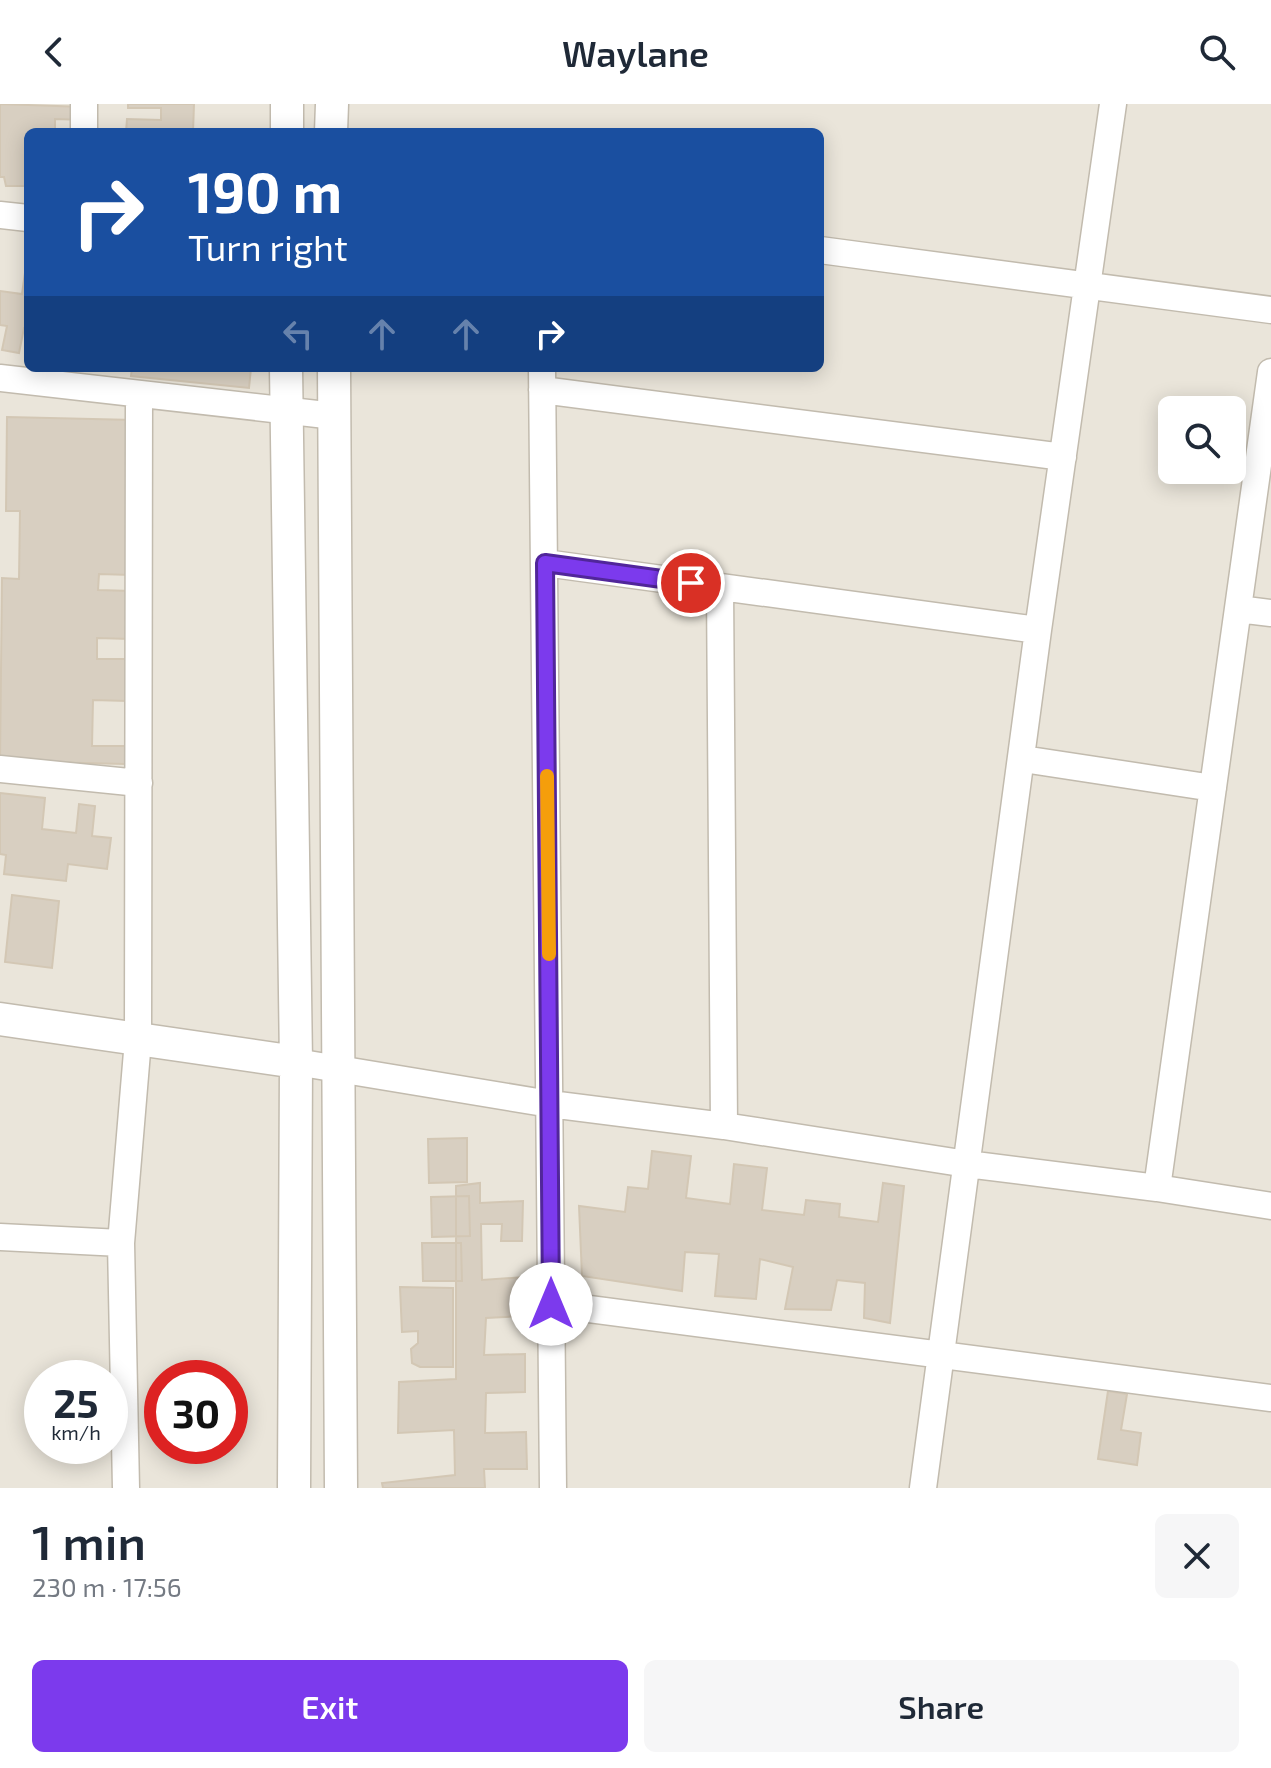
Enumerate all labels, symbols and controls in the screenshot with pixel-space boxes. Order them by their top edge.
icon: back [32,30,76,74]
icon: search [1195,30,1239,74]
text: Waylane [562,31,709,74]
text: 190 m [188,157,342,224]
icon: right [56,160,160,264]
text: Turn right [188,225,348,268]
icon: left [276,312,320,356]
icon: ahead [360,312,404,356]
icon: ahead [444,312,488,356]
icon: right [528,312,572,356]
map controls [1158,396,1246,484]
button: search [1158,396,1246,484]
pin [657,549,725,617]
icon: arrive [669,561,713,605]
position arrow [509,1262,593,1346]
speed limit sign: 30 [144,1360,248,1464]
text: 25 [53,1378,99,1426]
text: km/h [51,1420,101,1444]
text: 1 min [32,1512,146,1570]
button: close [1155,1514,1239,1598]
text: 230 m · 17:56 [32,1571,182,1602]
button: Exit [32,1660,628,1752]
button: Share [644,1660,1239,1752]

